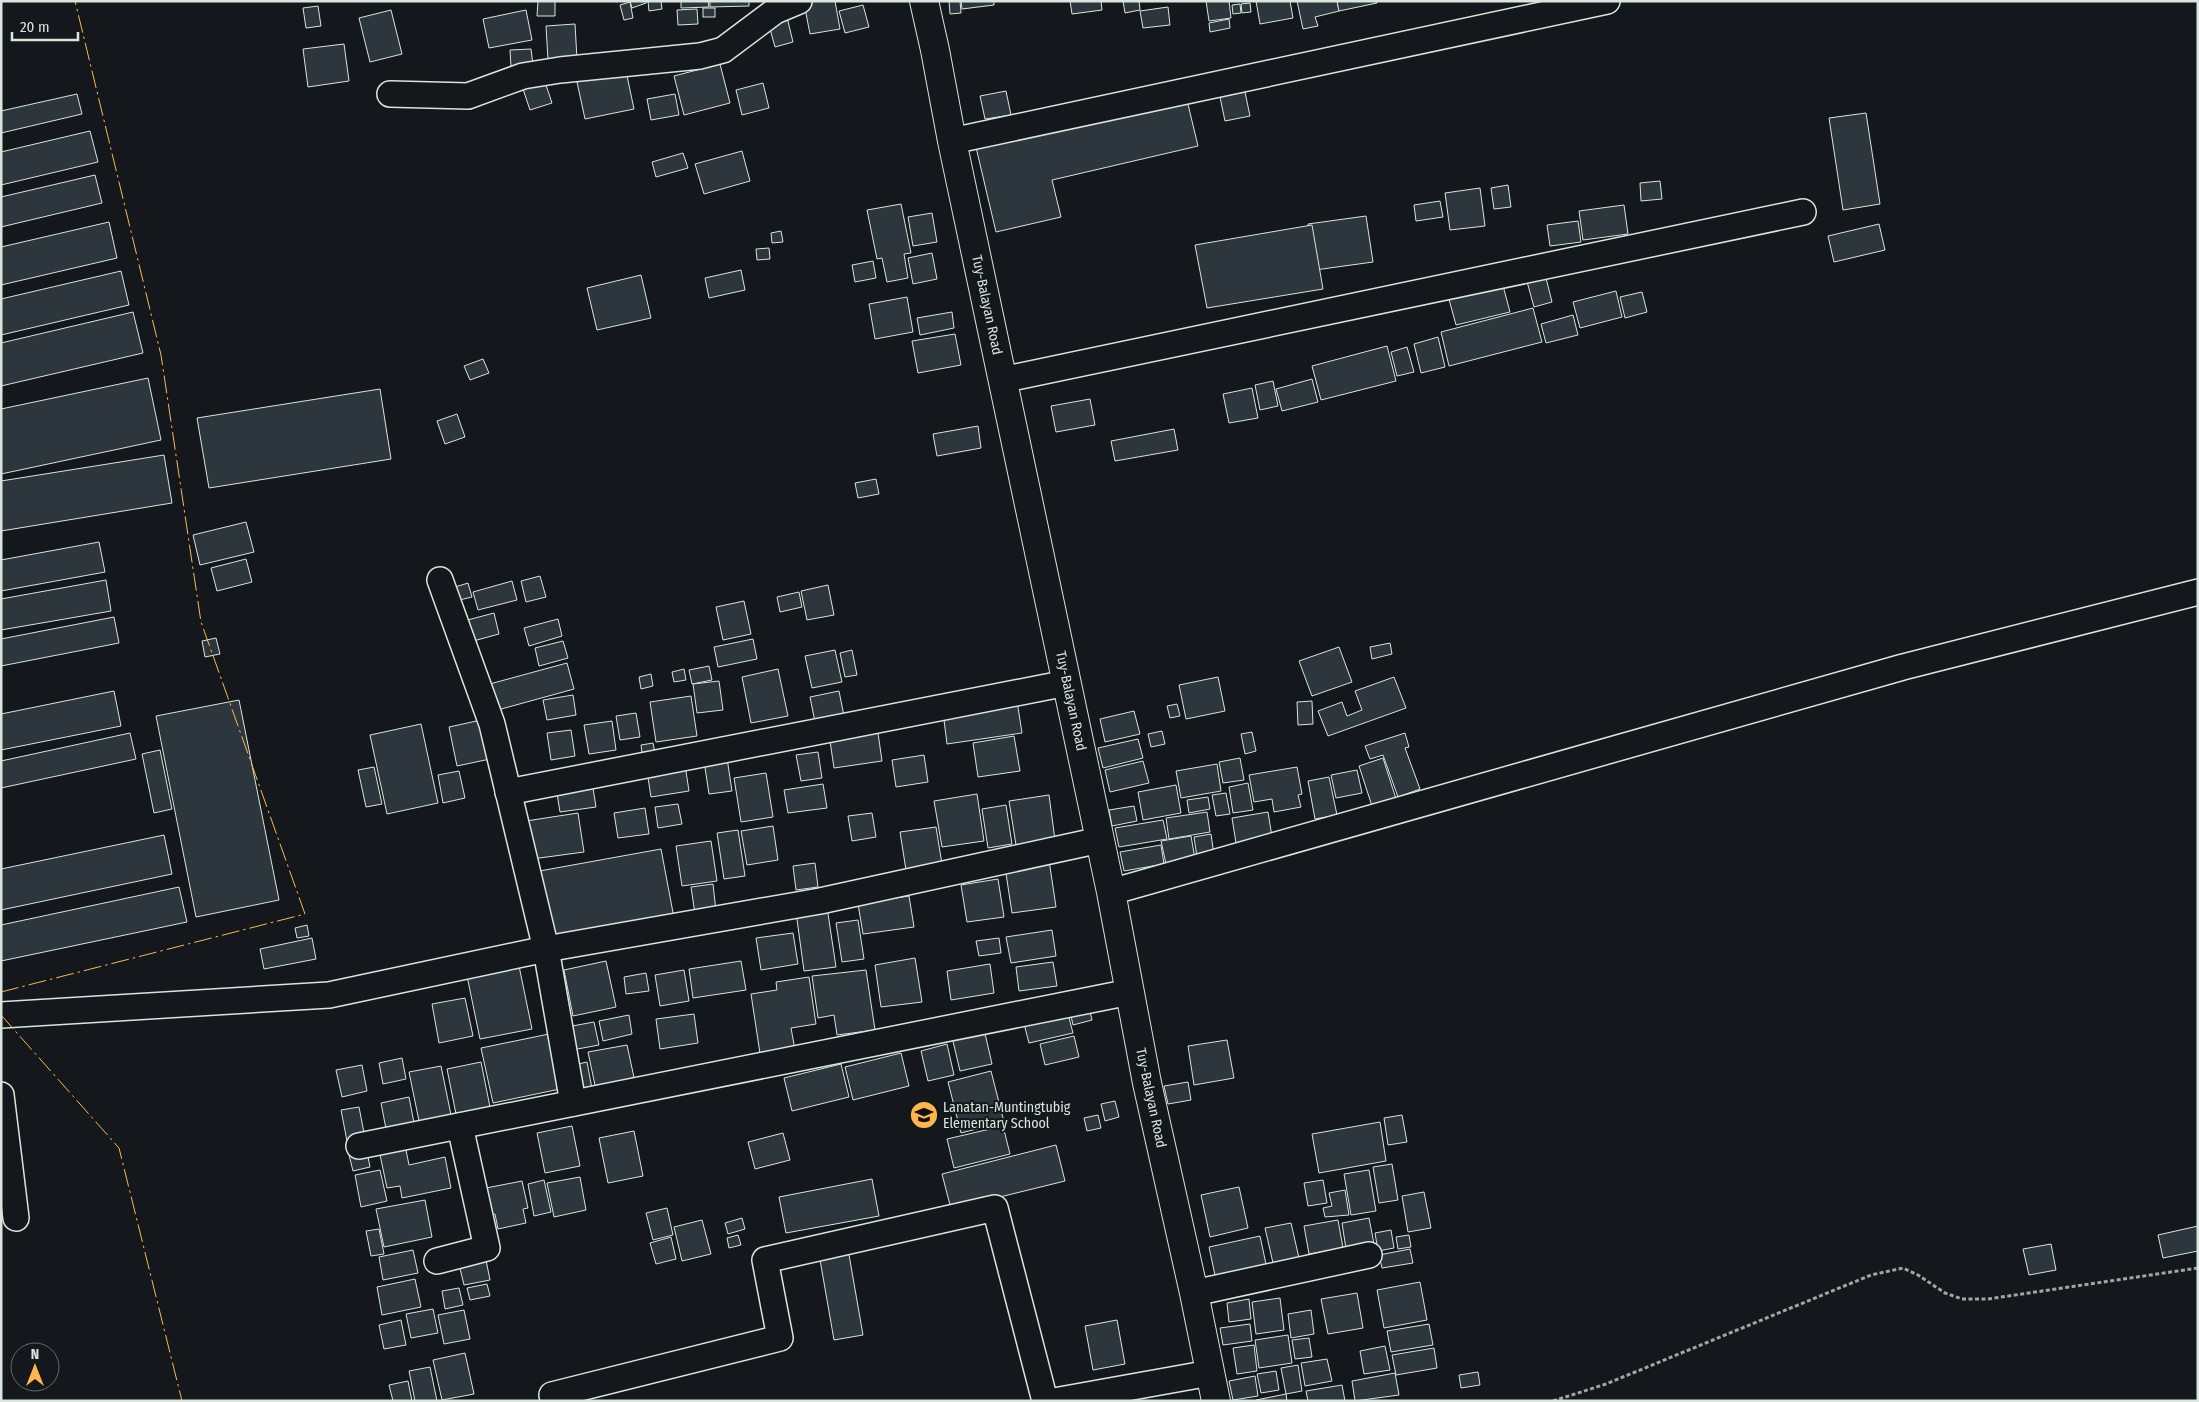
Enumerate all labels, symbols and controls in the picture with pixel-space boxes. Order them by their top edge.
scale bar [12,10,79,42]
text: 20 m [20,18,50,36]
street label: Tuy-Balayan Road [968,253,1006,357]
street label: Tuy-Balayan Road [1052,649,1090,753]
street label: Tuy-Balayan Road [1132,1046,1170,1150]
place label: Lanatan-Muntingtubig Elementary School [943,1099,1071,1132]
school or university icon: Lanatan-Muntingtubig Elementary School [909,1100,939,1130]
north arrow [10,1342,60,1392]
text: N [31,1346,39,1363]

